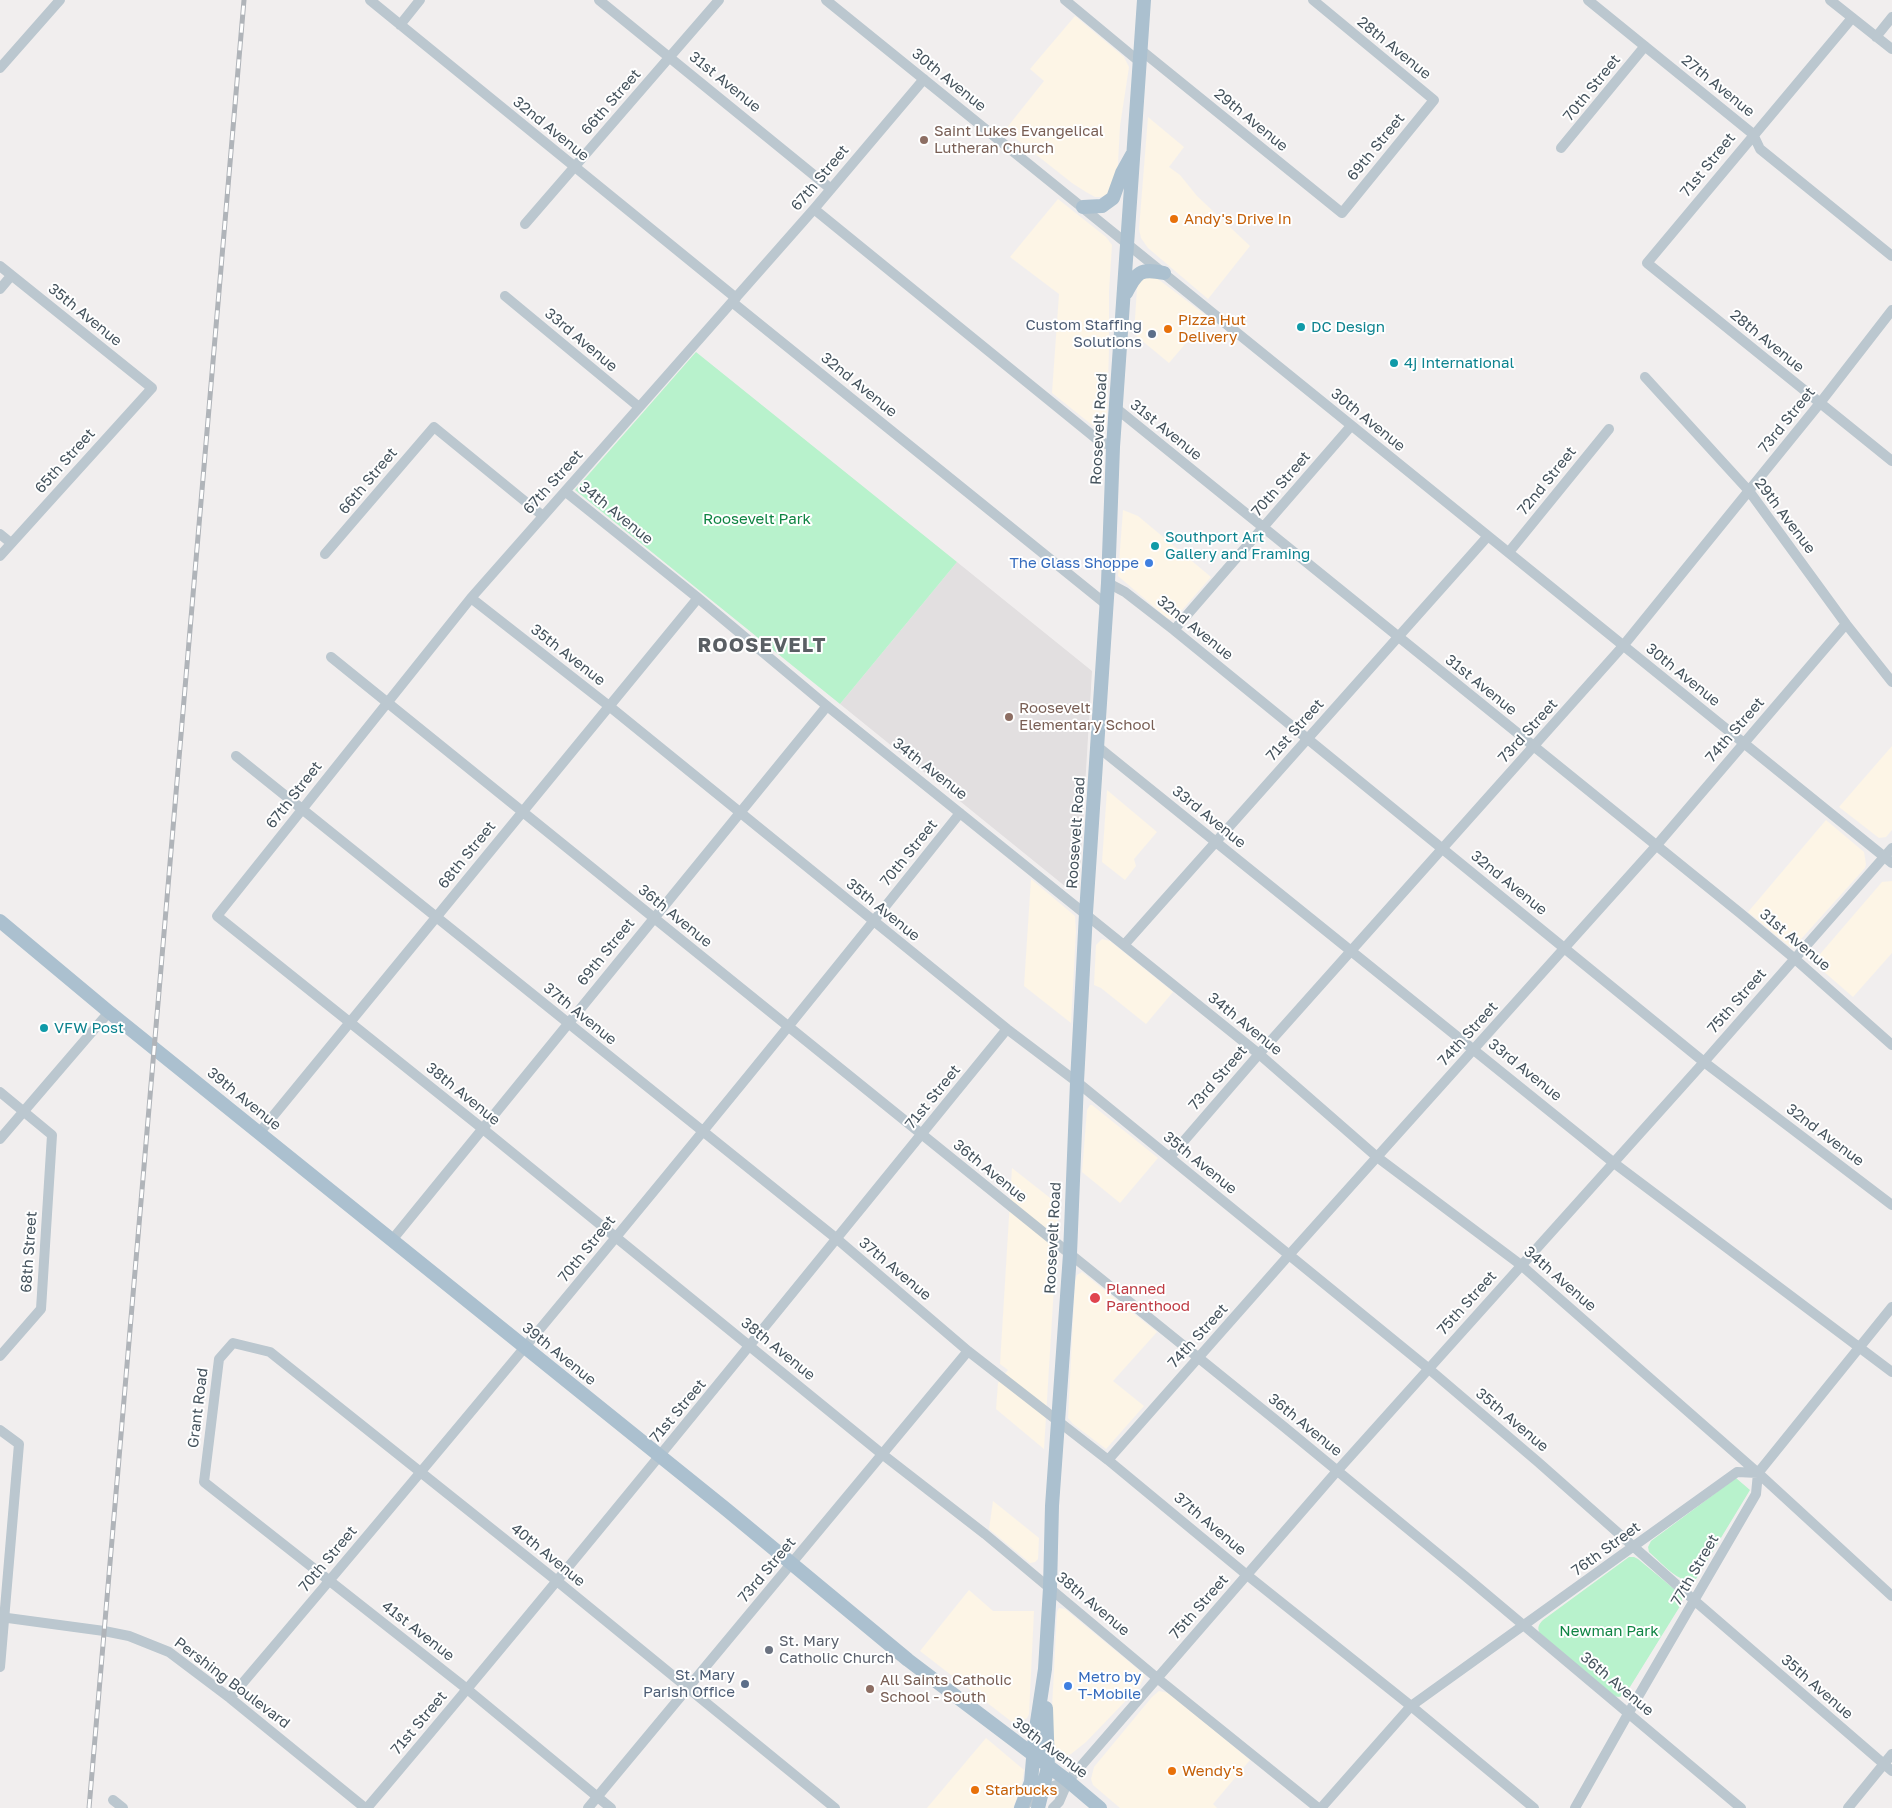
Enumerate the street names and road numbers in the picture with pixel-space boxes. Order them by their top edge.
street label: 28th Avenue [1353,13,1435,83]
street label: 30th Avenue [908,45,990,115]
street label: 31st Avenue [686,48,764,116]
street label: 70th Street [1560,51,1624,125]
street label: 27th Avenue [1678,51,1758,121]
street label: 66th Street [577,65,645,139]
street label: 29th Avenue [1210,85,1292,155]
street label: 32nd Avenue [509,93,593,165]
street label: 69th Street [1343,110,1409,184]
street label: 71st Street [1677,129,1739,201]
street label: 67th Street [787,141,853,215]
street label: 35th Avenue [45,280,125,350]
street label: 33rd Avenue [541,304,621,376]
street label: 28th Avenue [1726,306,1808,376]
street label: 32nd Avenue [817,349,901,421]
street label: Roosevelt Road [1087,373,1111,485]
street label: 73rd Street [1755,383,1819,457]
street label: 30th Avenue [1327,385,1409,455]
street label: 31st Avenue [1127,396,1205,464]
street label: 65th Street [31,425,99,497]
street label: 72nd Street [1514,443,1580,519]
street label: 66th Street [335,444,401,518]
street label: 67th Street [519,446,587,518]
street label: 70th Street [1248,448,1314,520]
street label: 29th Avenue [1751,475,1819,557]
street label: 34th Avenue [575,478,657,548]
street label: 32nd Avenue [1153,592,1237,664]
street label: 35th Avenue [527,620,609,690]
street label: 30th Avenue [1642,640,1724,710]
street label: 31st Avenue [1442,651,1520,719]
street label: 74th Street [1702,694,1768,766]
street label: 71st Street [1262,695,1328,765]
street label: 73rd Street [1495,695,1561,767]
street label: 34th Avenue [889,734,971,804]
street label: 67th Street [262,758,326,832]
street label: Roosevelt Road [1063,776,1089,890]
street label: 33rd Avenue [1169,782,1249,852]
street label: 70th Street [877,816,941,890]
street label: 68th Street [434,818,500,892]
street label: 32nd Avenue [1467,847,1551,919]
street label: 35th Avenue [843,875,923,945]
street label: 36th Avenue [634,881,716,951]
street label: 31st Avenue [1756,905,1834,975]
street label: 69th Street [573,915,639,989]
street label: 75th Street [1704,965,1770,1037]
street label: 37th Avenue [540,979,620,1049]
street label: 34th Avenue [1204,989,1286,1059]
street label: 74th Street [1434,998,1502,1070]
street label: 33rd Avenue [1485,1035,1565,1105]
street label: 73rd Street [1185,1042,1251,1114]
street label: 38th Avenue [422,1059,504,1129]
street label: 71st Street [902,1061,964,1133]
street label: 39th Avenue [203,1064,285,1134]
street label: 32nd Avenue [1783,1100,1867,1170]
street label: 35th Avenue [1160,1128,1240,1198]
street label: 36th Avenue [949,1136,1031,1206]
street label: Roosevelt Road [1041,1182,1065,1294]
street label: 68th Street [17,1211,41,1293]
street label: 70th Street [555,1212,619,1286]
street label: 37th Avenue [855,1234,935,1304]
street label: 34th Avenue [1520,1243,1600,1315]
street label: 75th Street [1434,1267,1500,1339]
street label: 74th Street [1164,1300,1232,1372]
street label: 38th Avenue [737,1314,819,1384]
street label: 39th Avenue [518,1319,600,1389]
street label: Grant Road [184,1367,212,1449]
street label: 71st Street [646,1376,710,1446]
street label: 35th Avenue [1472,1384,1552,1456]
street label: 36th Avenue [1264,1390,1346,1460]
street label: 37th Avenue [1170,1489,1250,1559]
street label: 76th Street [1568,1518,1644,1580]
street label: 40th Avenue [507,1520,589,1590]
street label: 70th Street [295,1522,361,1596]
street label: 77th Street [1667,1531,1723,1609]
street label: 73rd Street [734,1534,800,1606]
street label: 38th Avenue [1053,1568,1133,1640]
street label: 75th Street [1166,1571,1232,1643]
street label: 41st Avenue [378,1597,458,1665]
street label: Pershing Boulevard [171,1634,293,1732]
street label: 36th Avenue [1577,1648,1657,1720]
street label: 35th Avenue [1777,1651,1857,1723]
street label: 71st Street [387,1688,451,1758]
street label: 39th Avenue [1009,1714,1091,1782]

